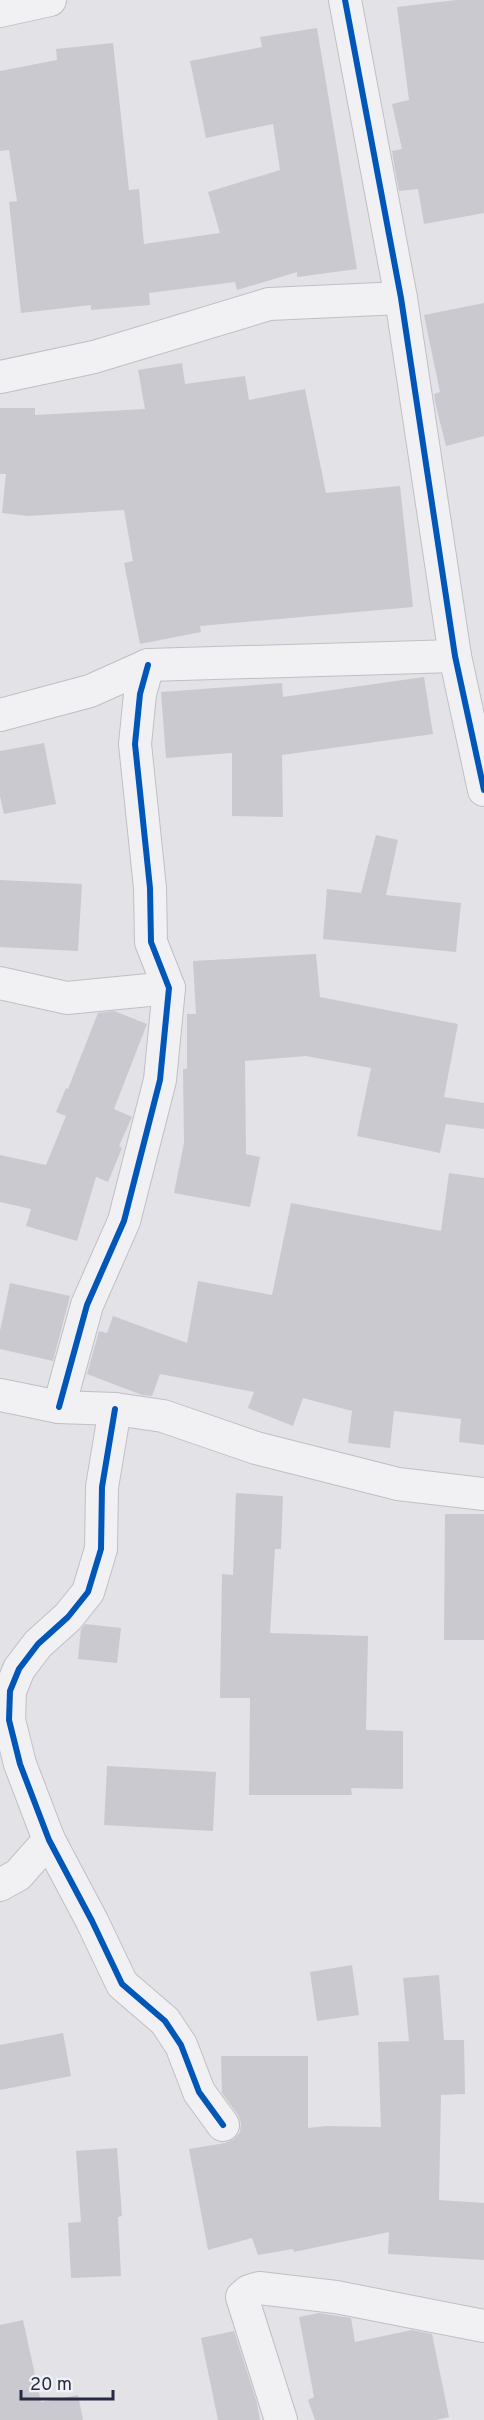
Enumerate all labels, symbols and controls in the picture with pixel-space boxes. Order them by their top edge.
scale bar [21,2363,112,2401]
text: 20 m [30,2374,72,2397]

